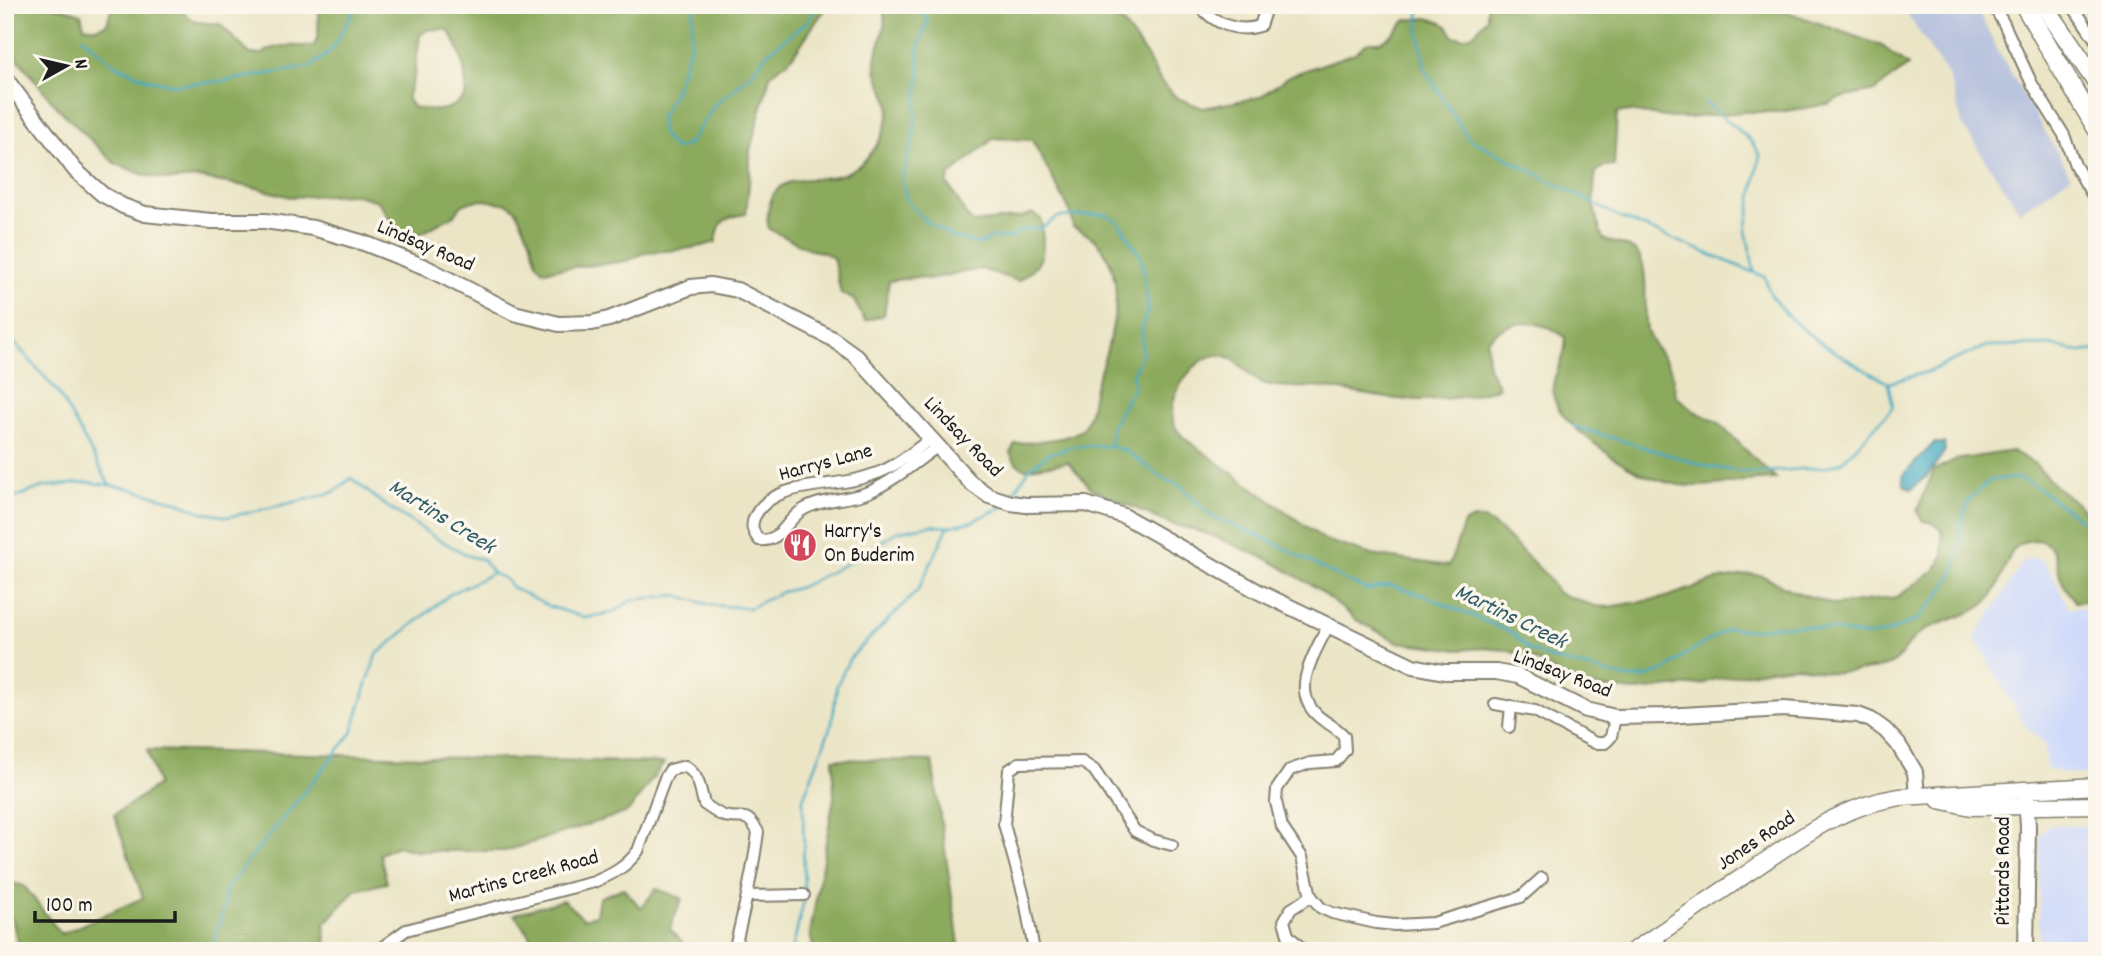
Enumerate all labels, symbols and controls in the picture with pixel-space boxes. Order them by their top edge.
north arrow [32,32,102,102]
text: N [65,58,93,71]
street label: Lindsay Road [372,213,478,281]
street label: Lindsay Road [915,390,1009,486]
street label: Harrys Lane [776,437,876,491]
water label: Martins Creek [381,472,503,565]
place label: Harry's On Buderim [824,518,915,572]
restaurant icon: Harry's On Buderim [781,526,819,564]
water label: Martins Creek [1449,577,1574,660]
street label: Lindsay Road [1508,642,1616,708]
street label: Jones Road [1712,805,1802,879]
street label: Pittards Road [1990,816,2020,926]
street label: Martins Creek Road [446,844,602,912]
scale bar [35,879,175,923]
text: 100 m [46,892,93,922]

